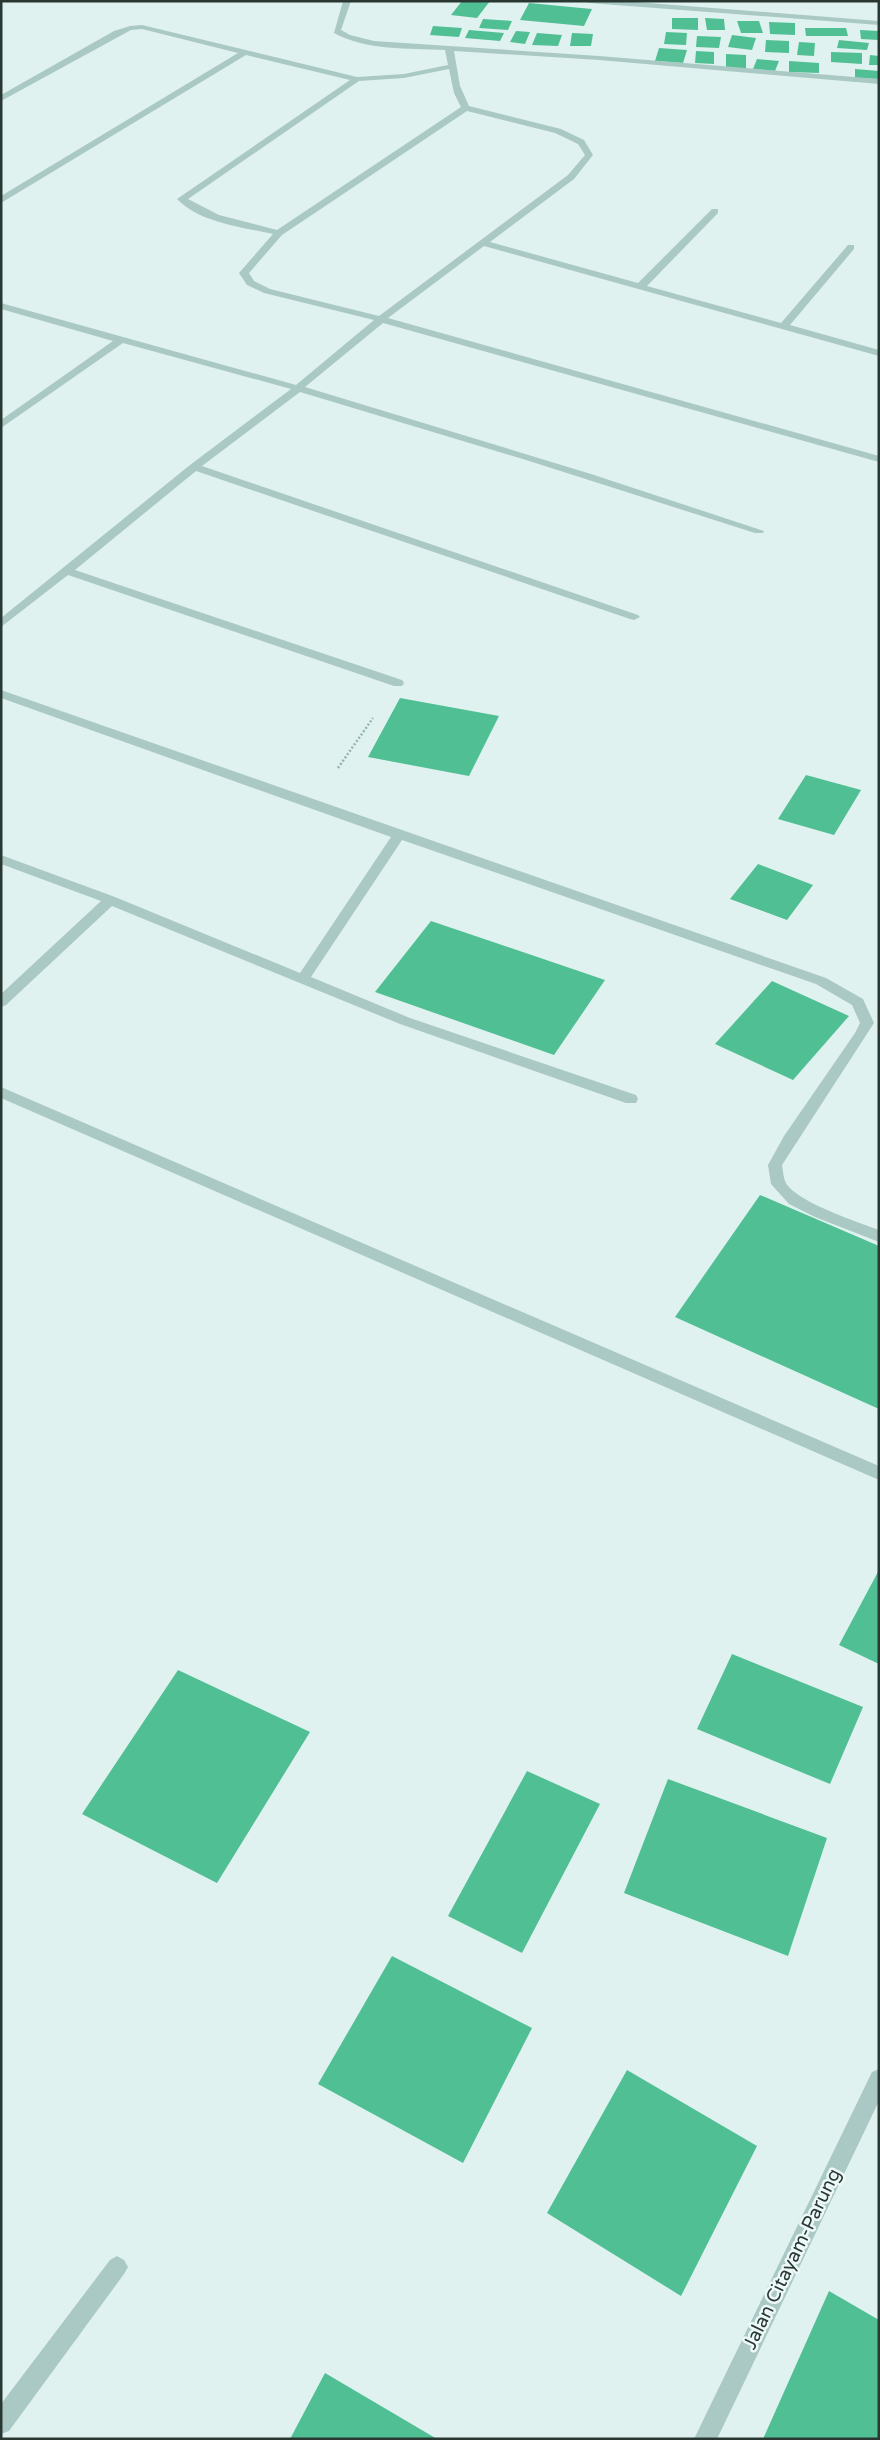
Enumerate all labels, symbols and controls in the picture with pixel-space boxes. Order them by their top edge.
street label: Jalan Citayam-Parung [739,2165,845,2353]

